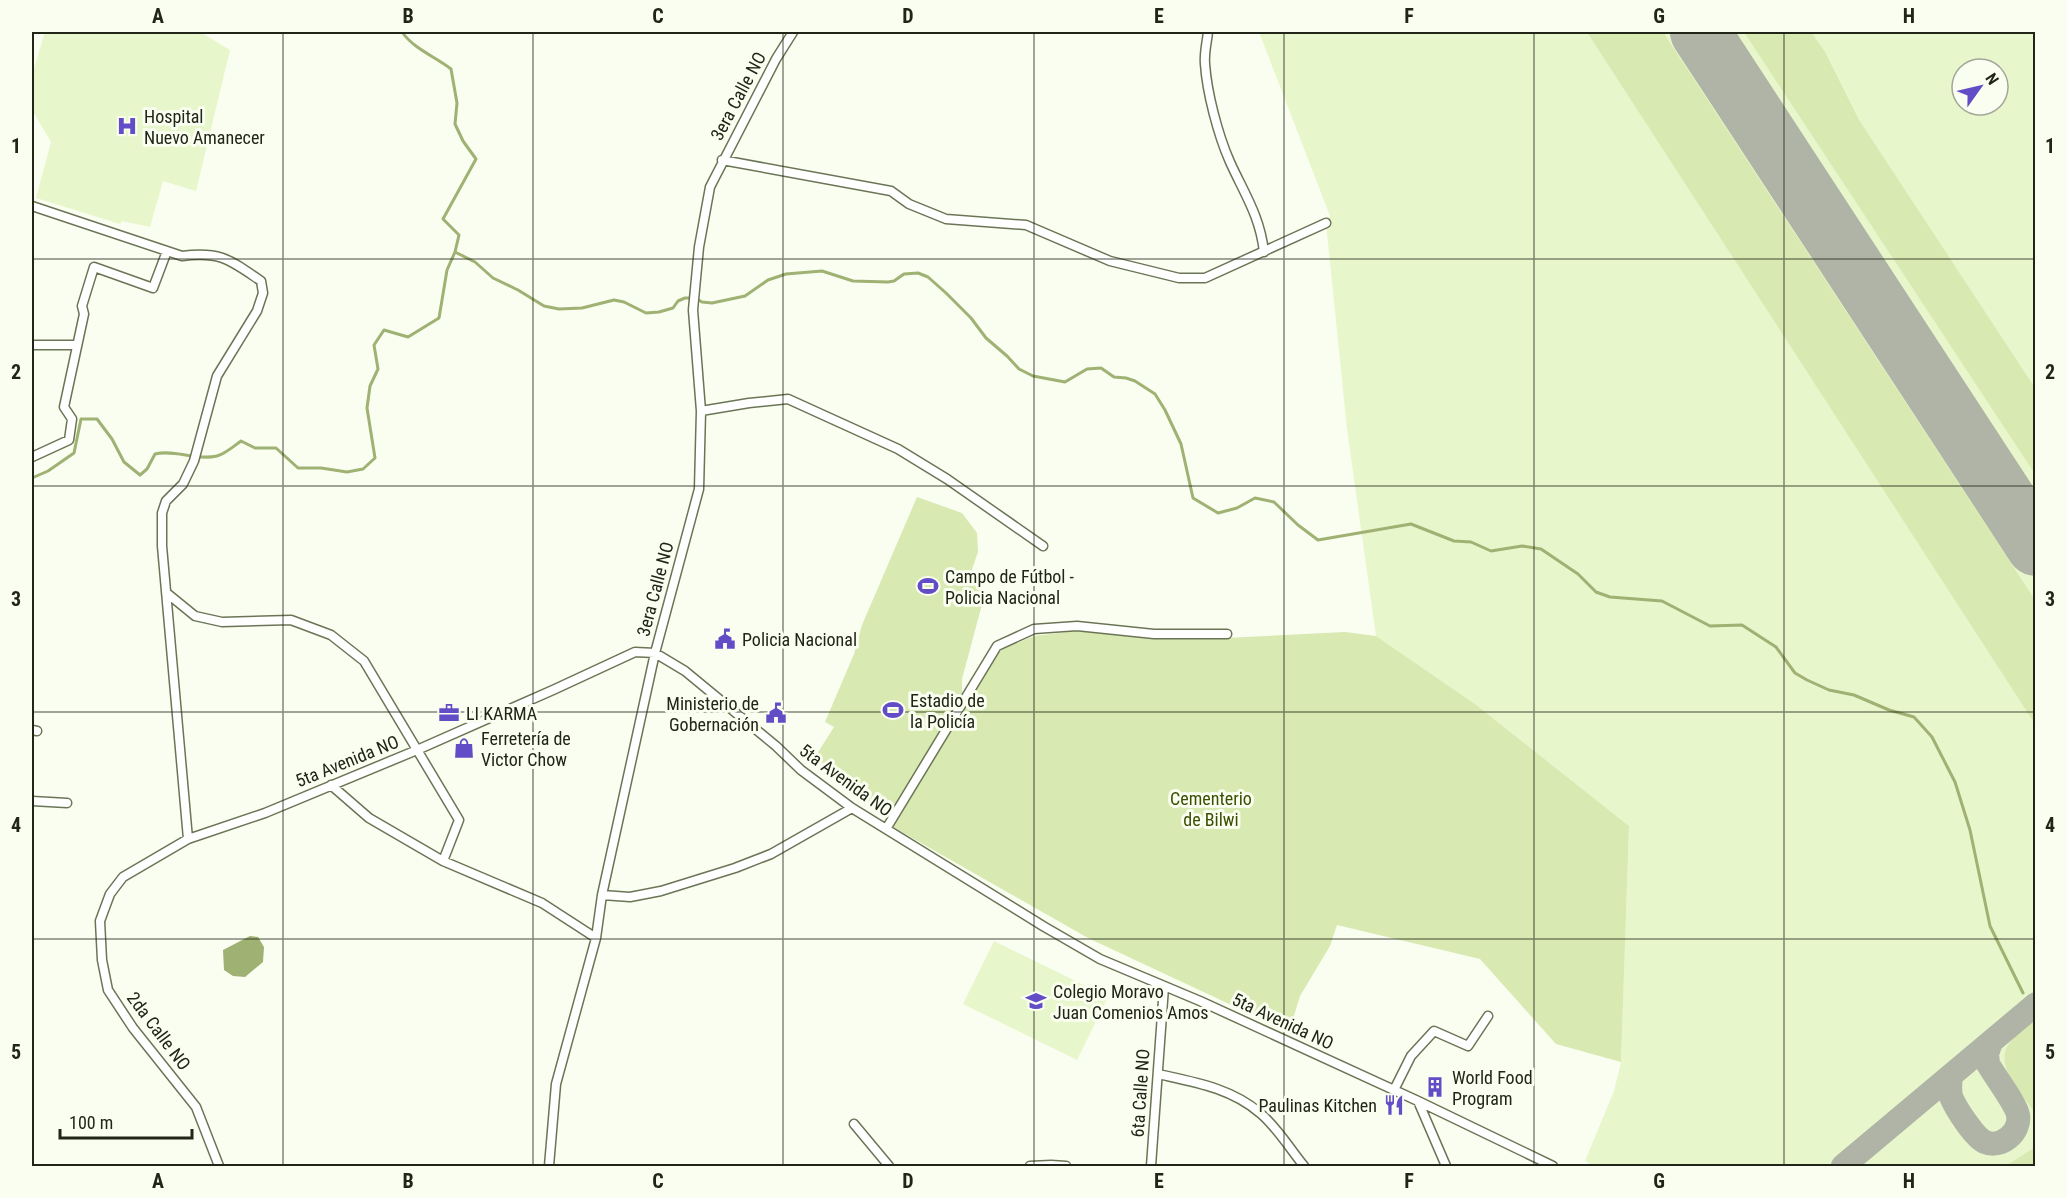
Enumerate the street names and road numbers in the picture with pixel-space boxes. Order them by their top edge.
street label: 3era Calle NO [706,48,770,144]
street label: 3era Calle NO [632,540,678,638]
street label: 5ta Avenida NO [292,731,402,791]
street label: 5ta Avenida NO [796,739,896,821]
street label: 2da Calle NO [123,988,195,1074]
street label: 5ta Avenida NO [1229,988,1337,1054]
street label: 6ta Calle NO [1126,1048,1154,1138]

